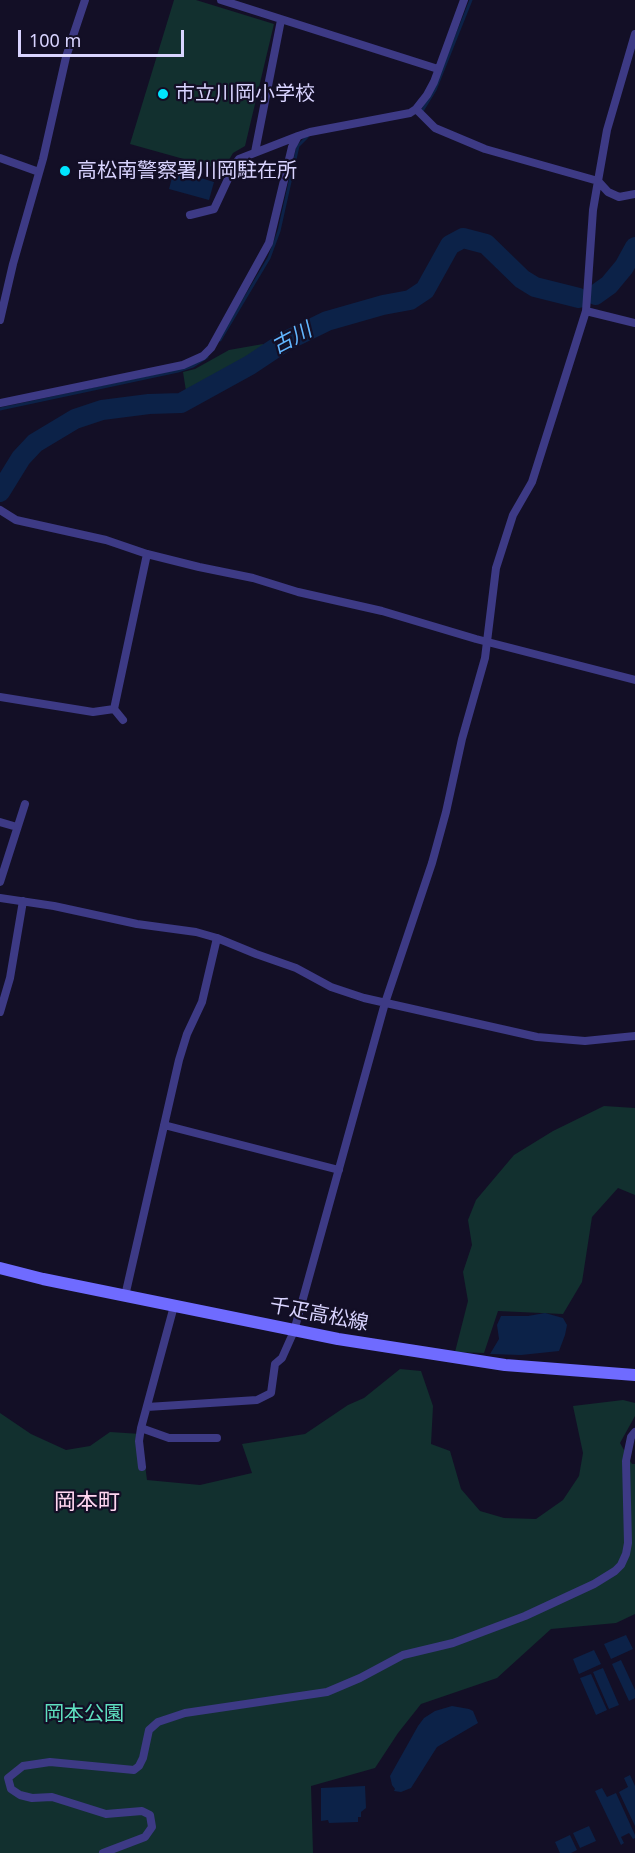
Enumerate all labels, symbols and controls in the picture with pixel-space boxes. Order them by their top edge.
scale bar [21,18,188,56]
text: 100 m [29,28,81,52]
place label: 市立川岡小学校 [175,82,315,106]
marker: 市立川岡小学校 [156,87,170,101]
place label: 高松南警察署川岡駐在所 [77,159,297,183]
marker: 高松南警察署川岡駐在所 [58,164,72,178]
water label: 古川 [268,318,316,360]
street label: 千疋高松線 [268,1294,370,1336]
district label: 岡本町 [54,1490,120,1516]
park label: 岡本公園 [44,1702,124,1726]

